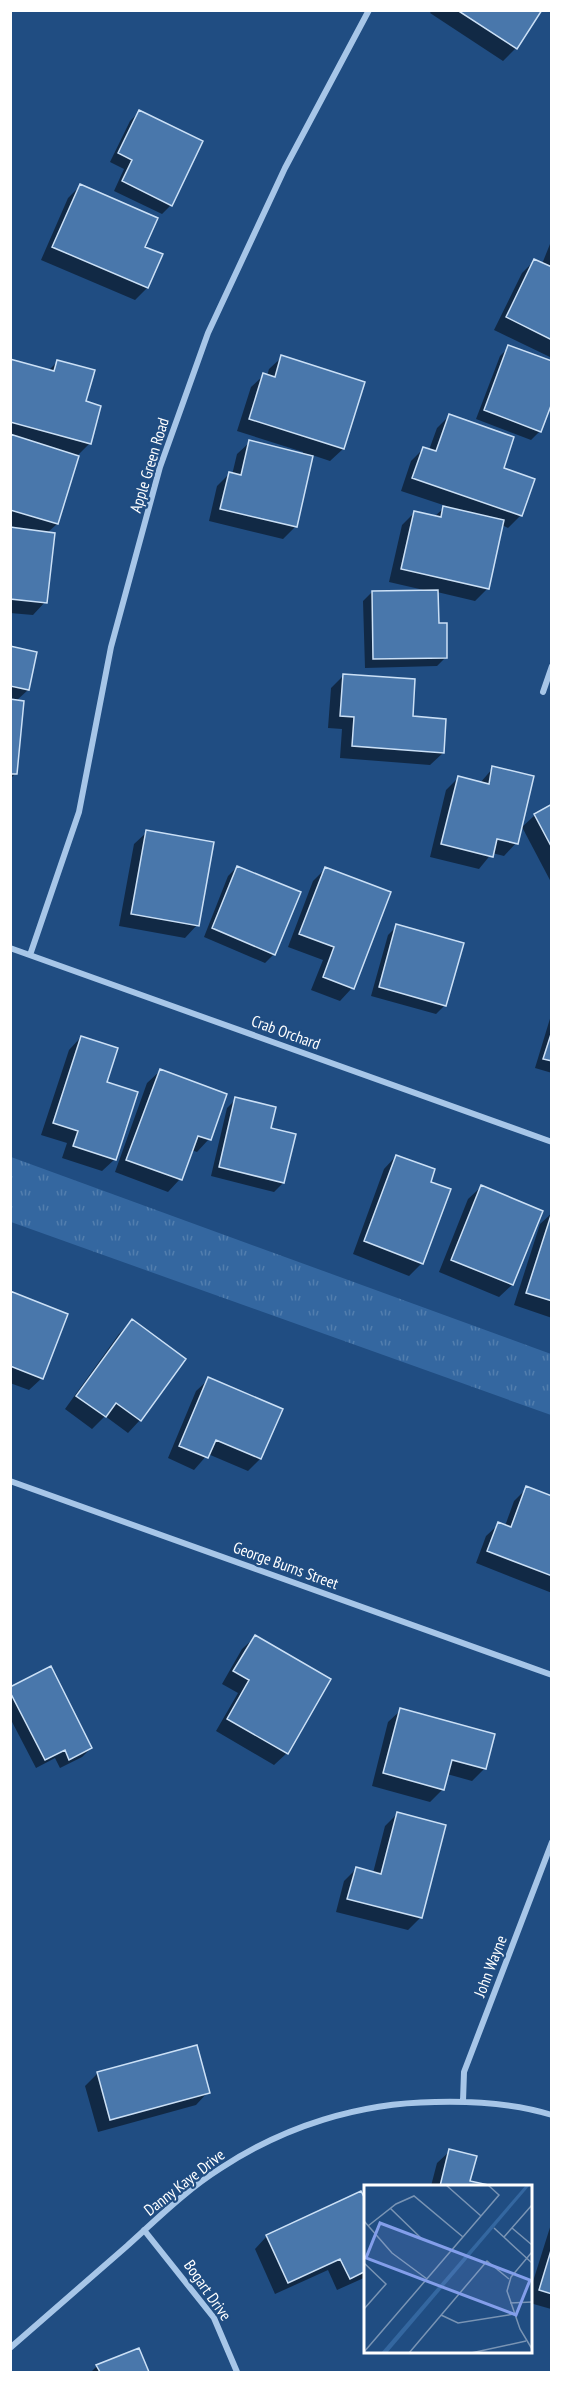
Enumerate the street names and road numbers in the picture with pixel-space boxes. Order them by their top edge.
street label: Apple Green Road [125,415,173,515]
street label: Crab Orchard [249,1010,323,1054]
street label: George Burns Street [231,1537,342,1593]
street label: John Wayne [469,1932,511,2001]
street label: Danny Kaye Drive [140,2144,228,2220]
street label: Bogart Drive [180,2256,236,2324]

